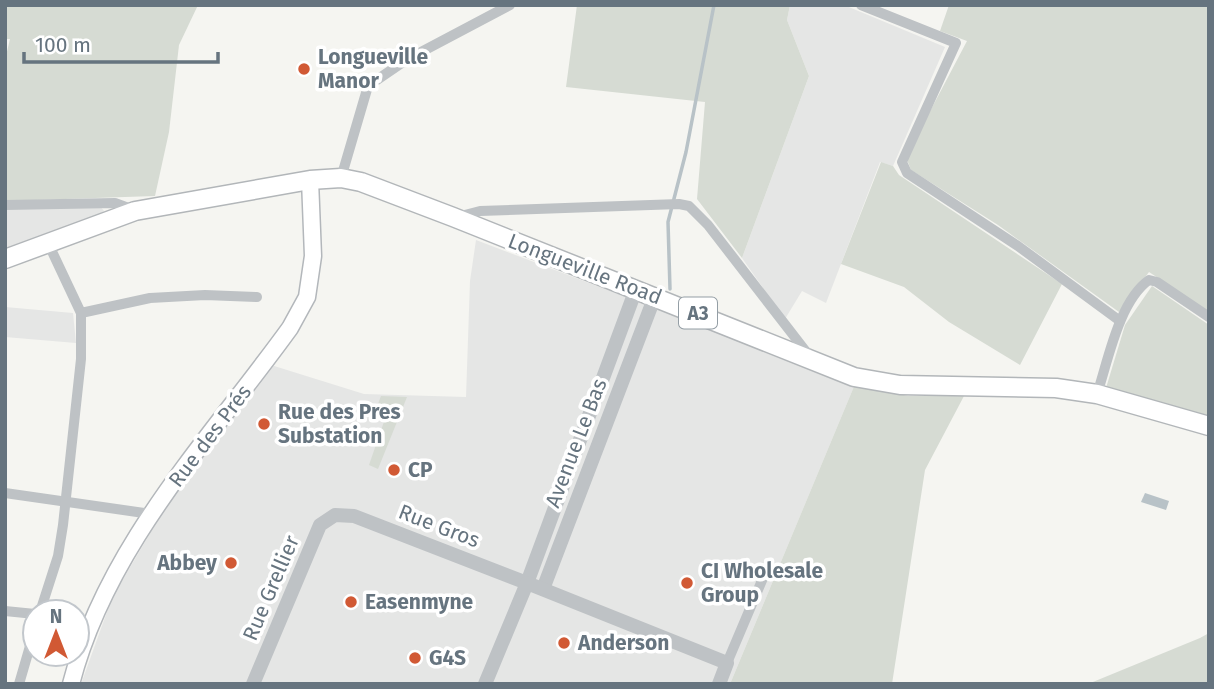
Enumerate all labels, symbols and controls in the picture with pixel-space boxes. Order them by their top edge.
scale bar [24,21,219,65]
text: 100 m [35,32,91,58]
place label: Longueville Manor [318,44,428,94]
marker: Longueville Manor [296,61,312,77]
street label: Longueville Road [504,228,666,310]
road number: A3 [679,298,717,328]
street label: Avenue Le Bas [539,375,613,511]
street label: Rue des Prés [163,379,257,492]
place label: Rue des Pres Substation [278,399,401,449]
marker: Rue des Pres Substation [256,416,272,432]
place label: CP [408,457,433,483]
marker: CP [386,462,402,478]
street label: Rue Gros [395,499,483,553]
street label: Rue Grellier [237,531,305,645]
place label: Abbey [156,550,217,576]
marker: Abbey [223,555,239,571]
place label: CI Wholesale Group [701,558,823,608]
marker: CI Wholesale Group [679,575,695,591]
place label: Easenmyne [365,589,474,615]
marker: Easenmyne [343,594,359,610]
north arrow [21,598,91,668]
text: N [50,605,62,628]
place label: Anderson [577,630,669,656]
marker: Anderson [556,635,572,651]
place label: G4S [429,645,466,671]
marker: G4S [407,650,423,666]

